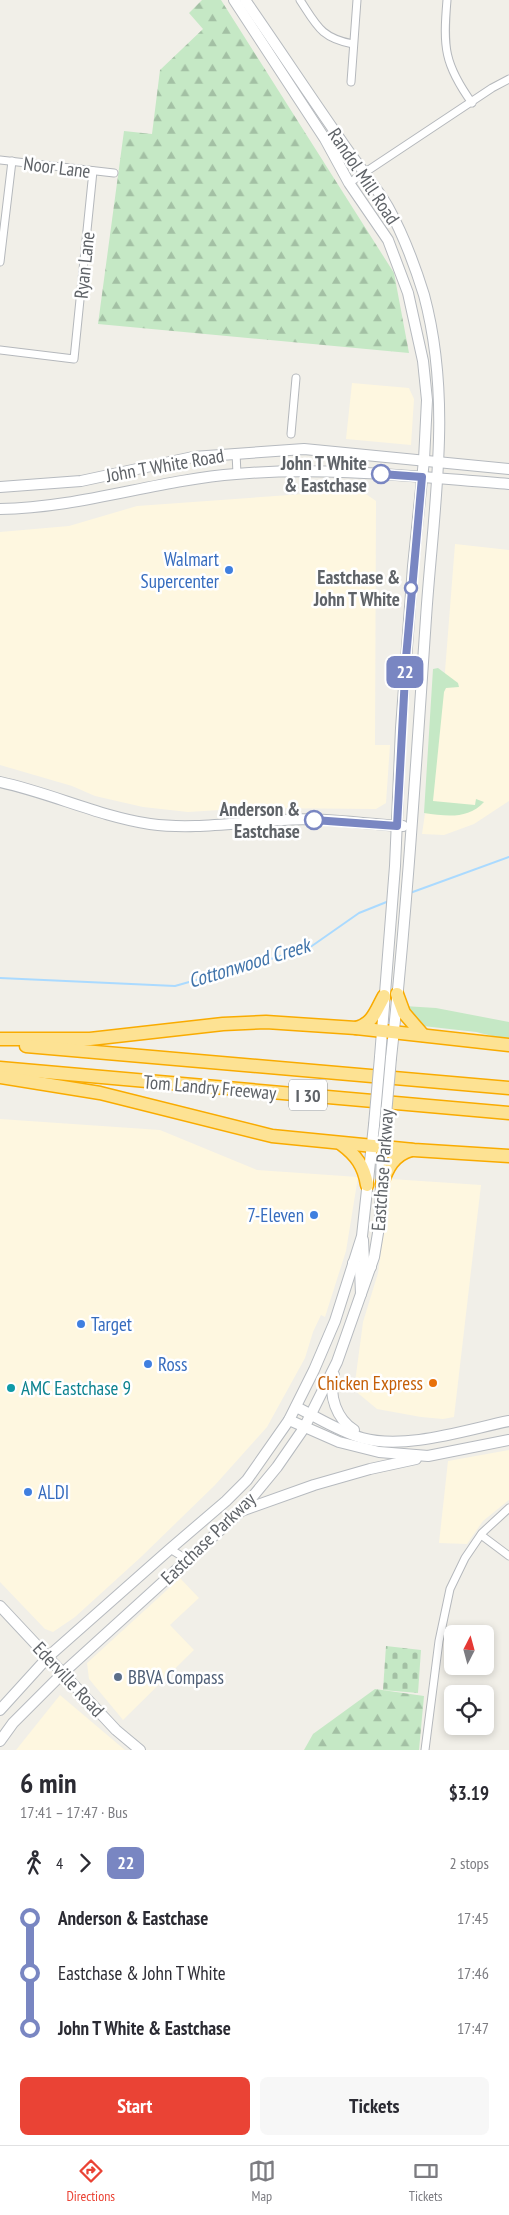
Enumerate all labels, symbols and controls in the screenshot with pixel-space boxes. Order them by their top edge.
street label: Randol Mill Road [323,123,405,229]
street label: Noor Lane [22,151,92,183]
street label: Ryan Lane [69,230,99,300]
street label: John T White Road [103,443,226,487]
place label: John T White & Eastchase [280,451,367,497]
marker: John T White & Eastchase [371,464,391,484]
place label: Walmart Supercenter [141,547,220,593]
marker: Walmart Supercenter [223,564,235,576]
place label: Eastchase & John T White [313,565,400,611]
marker: Eastchase & John T White [404,581,418,595]
line badge: 22 [382,656,428,688]
text: 22 [396,660,414,683]
place label: Anderson & Eastchase [219,797,300,843]
marker: Anderson & Eastchase [304,810,324,830]
water label: Cottonwood Creek [185,932,315,994]
street label: Tom Landry Freeway [143,1069,278,1105]
road number: I 30 [289,1080,327,1110]
street label: Eastchase Parkway [366,1107,398,1232]
place label: 7-Eleven [247,1203,304,1227]
marker: 7-Eleven [308,1209,320,1221]
place label: Target [91,1312,133,1336]
marker: Target [75,1318,87,1330]
place label: Ross [158,1352,187,1376]
marker: Ross [142,1358,154,1370]
place label: Chicken Express [318,1371,423,1395]
place label: AMC Eastchase 9 [21,1376,131,1400]
marker: Chicken Express [427,1377,439,1389]
marker: AMC Eastchase 9 [5,1382,17,1394]
place label: ALDI [38,1480,69,1504]
marker: ALDI [22,1486,34,1498]
street label: Eastchase Parkway [156,1486,261,1589]
north arrow [444,1625,494,1675]
map controls [444,1625,494,1735]
street label: Ederville Road [28,1636,110,1722]
place label: BBVA Compass [128,1665,224,1689]
marker: BBVA Compass [112,1671,124,1683]
button: locate [444,1685,494,1735]
text: 6 min [20,1764,77,1801]
text: $3.19 [449,1781,489,1805]
text: 17:41 – 17:47 · Bus [20,1802,128,1822]
icon: walk [20,1849,48,1877]
icon: forward [71,1849,99,1877]
text: 22 [117,1851,134,1874]
text: 4 [56,1853,63,1873]
text: 2 stops [449,1853,489,1873]
text: Anderson & Eastchase [58,1906,208,1930]
text: 17:45 [457,1908,489,1928]
text: Eastchase & John T White [58,1961,226,1985]
text: 17:46 [457,1963,489,1983]
text: John T White & Eastchase [58,2016,231,2040]
text: 17:47 [457,2018,489,2038]
button: Start [20,2077,250,2135]
button: Tickets [260,2077,489,2135]
tab: Directions [66,2157,115,2205]
tab: Map [248,2157,276,2205]
tab: Tickets [409,2157,443,2205]

